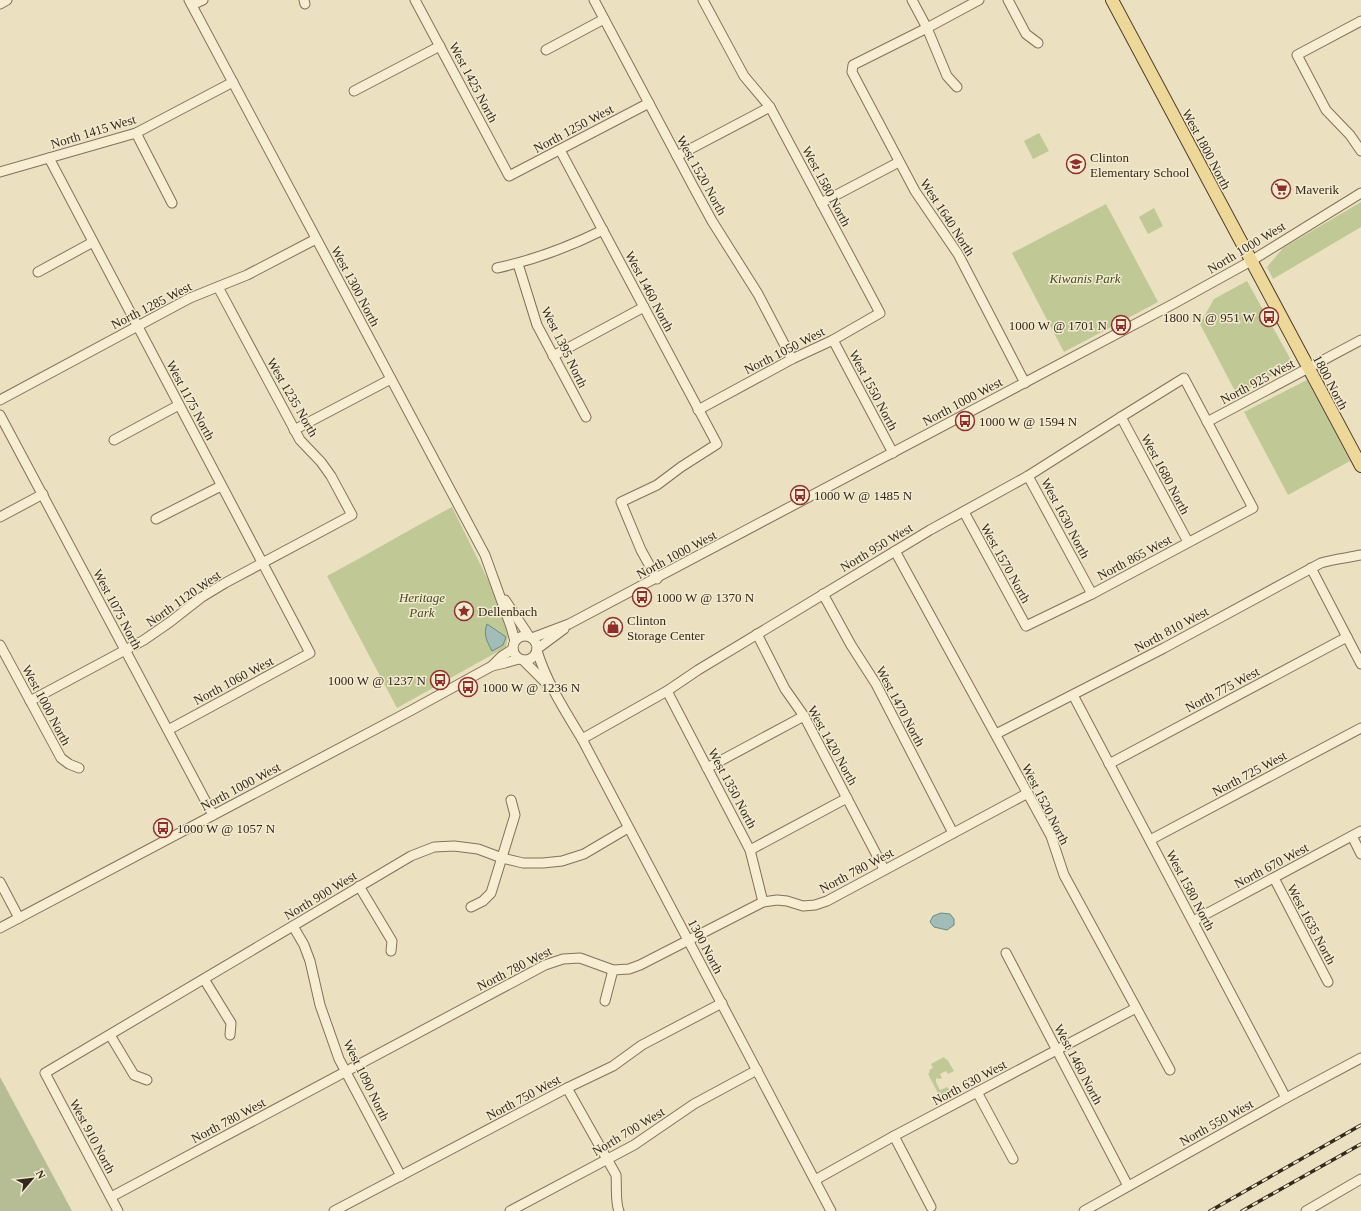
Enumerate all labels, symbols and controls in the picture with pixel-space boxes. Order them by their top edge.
street label: West 1425 North [446,40,501,125]
street label: North 1250 West [531,101,616,156]
street label: West 1800 North [1179,107,1234,192]
street label: North 1415 West [49,111,138,152]
street label: West 1520 North [674,133,730,218]
street label: West 1580 North [799,144,854,229]
place label: Clinton Elementary School [1090,150,1190,180]
school or university icon: Clinton Elementary School [1065,153,1087,175]
street label: West 1640 North [917,176,978,259]
supermarket icon: Maverik [1270,178,1292,200]
place label: Maverik [1295,182,1340,197]
street label: North 1000 West [1205,218,1288,277]
street label: West 1300 North [328,244,383,329]
street label: West 1460 North [622,249,677,334]
park label: Kiwanis Park [1048,271,1121,286]
street label: North 1285 West [108,279,194,332]
street label: West 1395 North [538,304,591,391]
bus stop icon: 1800 N @ 951 W [1258,306,1280,328]
place label: 1800 N @ 951 W [1163,310,1256,325]
bus stop icon: 1000 W @ 1701 N [1110,314,1132,336]
place label: 1000 W @ 1701 N [1009,318,1108,333]
street label: North 1050 West [741,324,827,377]
street label: West 1550 North [846,348,901,433]
street label: 1800 North [1310,352,1351,412]
street label: West 1235 North [264,355,321,440]
street label: North 925 West [1218,355,1297,407]
street label: West 1175 North [163,358,218,443]
street label: North 1000 West [920,374,1005,429]
bus stop icon: 1000 W @ 1594 N [954,410,976,432]
place label: 1000 W @ 1594 N [979,414,1078,429]
street label: West 1680 North [1138,432,1193,517]
street label: West 1630 North [1038,476,1093,561]
bus stop icon: 1000 W @ 1485 N [789,484,811,506]
place label: 1000 W @ 1485 N [814,488,913,503]
street label: North 950 West [837,520,915,575]
street label: West 1570 North [978,521,1034,606]
street label: North 1000 West [634,527,719,582]
street label: North 865 West [1095,531,1174,583]
street label: West 1075 North [90,567,145,652]
street label: North 1120 West [143,567,224,630]
bus stop icon: 1000 W @ 1370 N [631,586,653,608]
park label: Heritage Park [398,590,445,620]
place label: 1000 W @ 1370 N [656,590,755,605]
place icon: Dellenbach [453,600,475,622]
street label: North 810 West [1132,603,1211,655]
place label: Dellenbach [478,604,538,619]
place label: Clinton Storage Center [627,613,705,643]
shop icon: Clinton Storage Center [602,616,624,638]
street label: North 1060 West [191,653,276,708]
street label: West 1000 North [19,663,74,748]
street label: North 775 West [1183,663,1262,715]
street label: West 1470 North [873,664,928,749]
bus stop icon: 1000 W @ 1237 N [429,669,451,691]
place label: 1000 W @ 1237 N [328,673,427,688]
bus stop icon: 1000 W @ 1236 N [457,676,479,698]
place label: 1000 W @ 1236 N [482,680,581,695]
street label: West 1420 North [805,703,861,788]
street label: West 1350 North [705,746,760,831]
street label: North 725 West [1210,747,1289,799]
street label: North 1000 West [198,759,283,814]
street label: West 1520 North [1019,761,1073,848]
bus stop icon: 1000 W @ 1057 N [152,817,174,839]
place label: 1000 W @ 1057 N [177,821,276,836]
street label: North 670 West [1232,839,1311,891]
street label: North 780 West [817,844,896,896]
street label: West 1580 North [1163,848,1218,933]
street label: North 900 West [281,868,359,923]
street label: West 1635 North [1284,882,1339,967]
street label: 1300 North [685,916,726,976]
street label: North 780 West [474,943,554,994]
street label: West 1460 North [1051,1022,1106,1107]
street label: West 1090 North [340,1037,393,1124]
street label: North 630 West [930,1056,1009,1108]
street label: North 750 West [484,1071,563,1123]
street label: North 780 West [189,1094,268,1146]
street label: North 550 West [1177,1096,1256,1149]
street label: West 910 North [67,1097,119,1176]
street label: North 700 West [589,1104,667,1159]
north arrow [12,1159,52,1199]
text: N [34,1168,48,1181]

